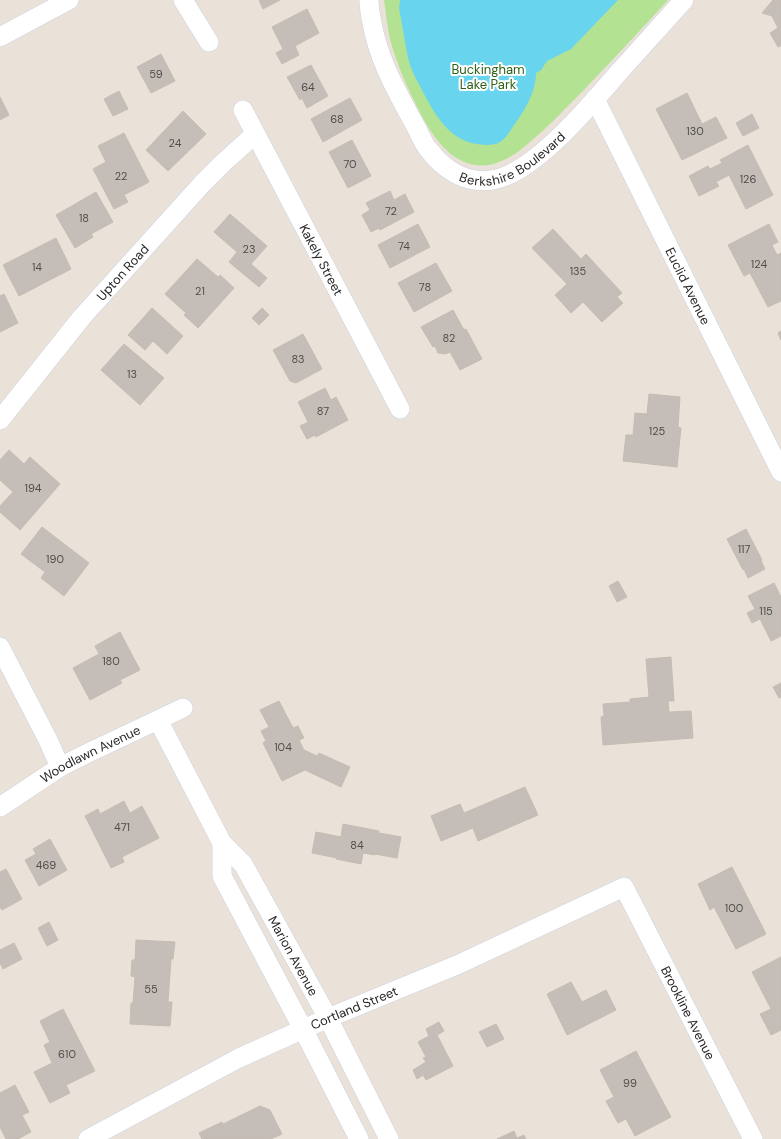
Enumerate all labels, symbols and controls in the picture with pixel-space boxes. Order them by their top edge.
park label: Buckingham Lake Park [451,61,525,93]
house number: 59 [149,67,163,81]
house number: 64 [301,80,315,94]
house number: 68 [330,112,344,126]
house number: 130 [686,124,704,138]
street label: Berkshire Boulevard [457,128,569,189]
house number: 24 [169,136,182,150]
house number: 70 [343,157,357,171]
house number: 22 [115,169,127,183]
house number: 126 [740,172,756,186]
house number: 72 [385,204,397,218]
house number: 18 [79,211,89,225]
street label: Kakely Street [296,221,347,298]
house number: 74 [398,239,410,253]
street label: Upton Road [93,240,152,304]
house number: 23 [243,242,255,256]
street label: Euclid Avenue [662,245,715,327]
house number: 124 [751,257,767,271]
house number: 14 [32,260,42,274]
house number: 135 [570,264,587,278]
house number: 78 [419,280,431,294]
house number: 21 [195,284,205,298]
house number: 82 [443,331,455,345]
house number: 83 [291,352,305,366]
house number: 13 [127,367,137,381]
house number: 87 [317,404,329,418]
house number: 125 [649,424,666,438]
house number: 194 [24,481,42,495]
house number: 117 [738,542,750,556]
house number: 190 [46,552,64,566]
house number: 115 [759,604,773,618]
house number: 180 [102,654,120,668]
street label: Woodlawn Avenue [37,721,143,786]
house number: 104 [274,740,292,754]
house number: 471 [114,820,130,834]
house number: 84 [350,838,364,852]
house number: 469 [36,858,56,872]
house number: 100 [725,901,743,915]
street label: Marion Avenue [265,913,322,999]
street label: Brookline Avenue [657,963,719,1062]
house number: 55 [144,982,158,996]
street label: Cortland Street [308,982,400,1033]
house number: 610 [58,1047,76,1061]
house number: 99 [623,1076,637,1090]

